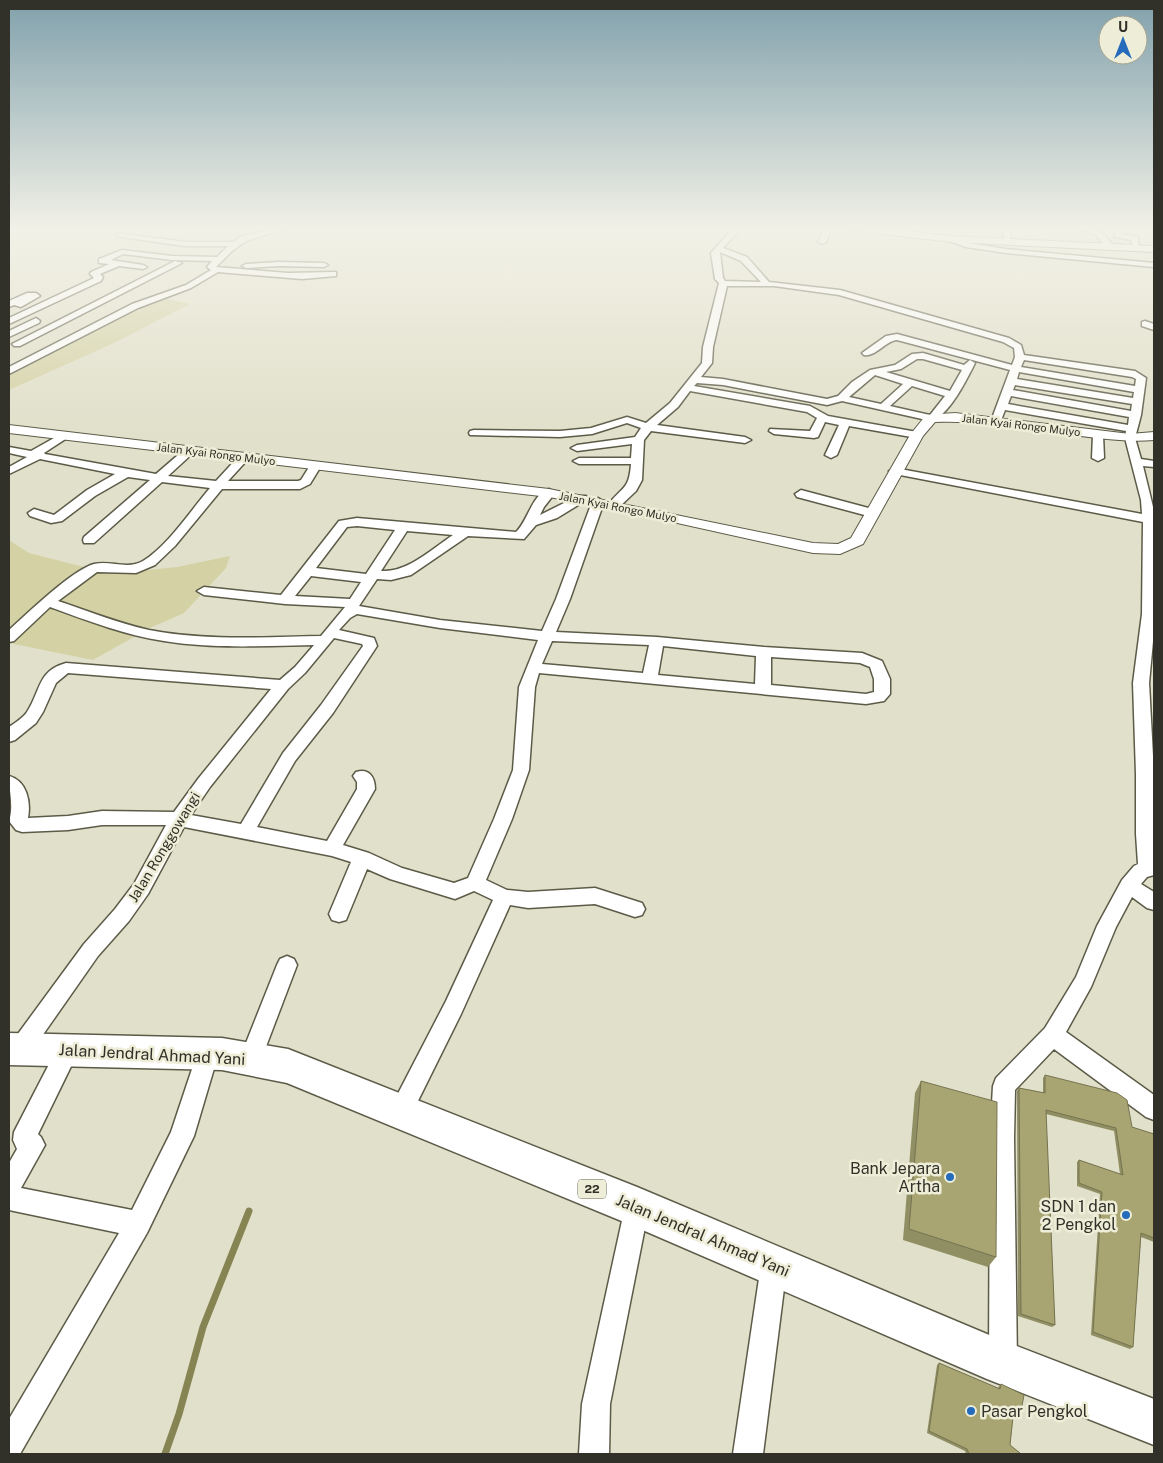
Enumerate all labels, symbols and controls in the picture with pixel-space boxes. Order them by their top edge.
north arrow [1098,15,1148,65]
text: U [1118,19,1128,35]
street label: Jalan Kyai Rongo Mulyo [961,412,1081,438]
street label: Jalan Kyai Rongo Mulyo [156,441,276,467]
street label: Jalan Kyai Rongo Mulyo [558,490,678,524]
street label: Jalan Ronggowangi [125,789,203,905]
street label: Jalan Jendral Ahmad Yani [58,1040,246,1069]
place label: Bank Jepara Artha [850,1159,940,1196]
marker: Bank Jepara Artha [944,1171,956,1183]
road number: 22 [578,1180,606,1198]
street label: Jalan Jendral Ahmad Yani [613,1190,793,1281]
place label: SDN 1 dan 2 Pengkol [1040,1197,1116,1234]
marker: SDN 1 dan 2 Pengkol [1120,1209,1132,1221]
place label: Pasar Pengkol [981,1402,1088,1421]
marker: Pasar Pengkol [965,1405,977,1417]

